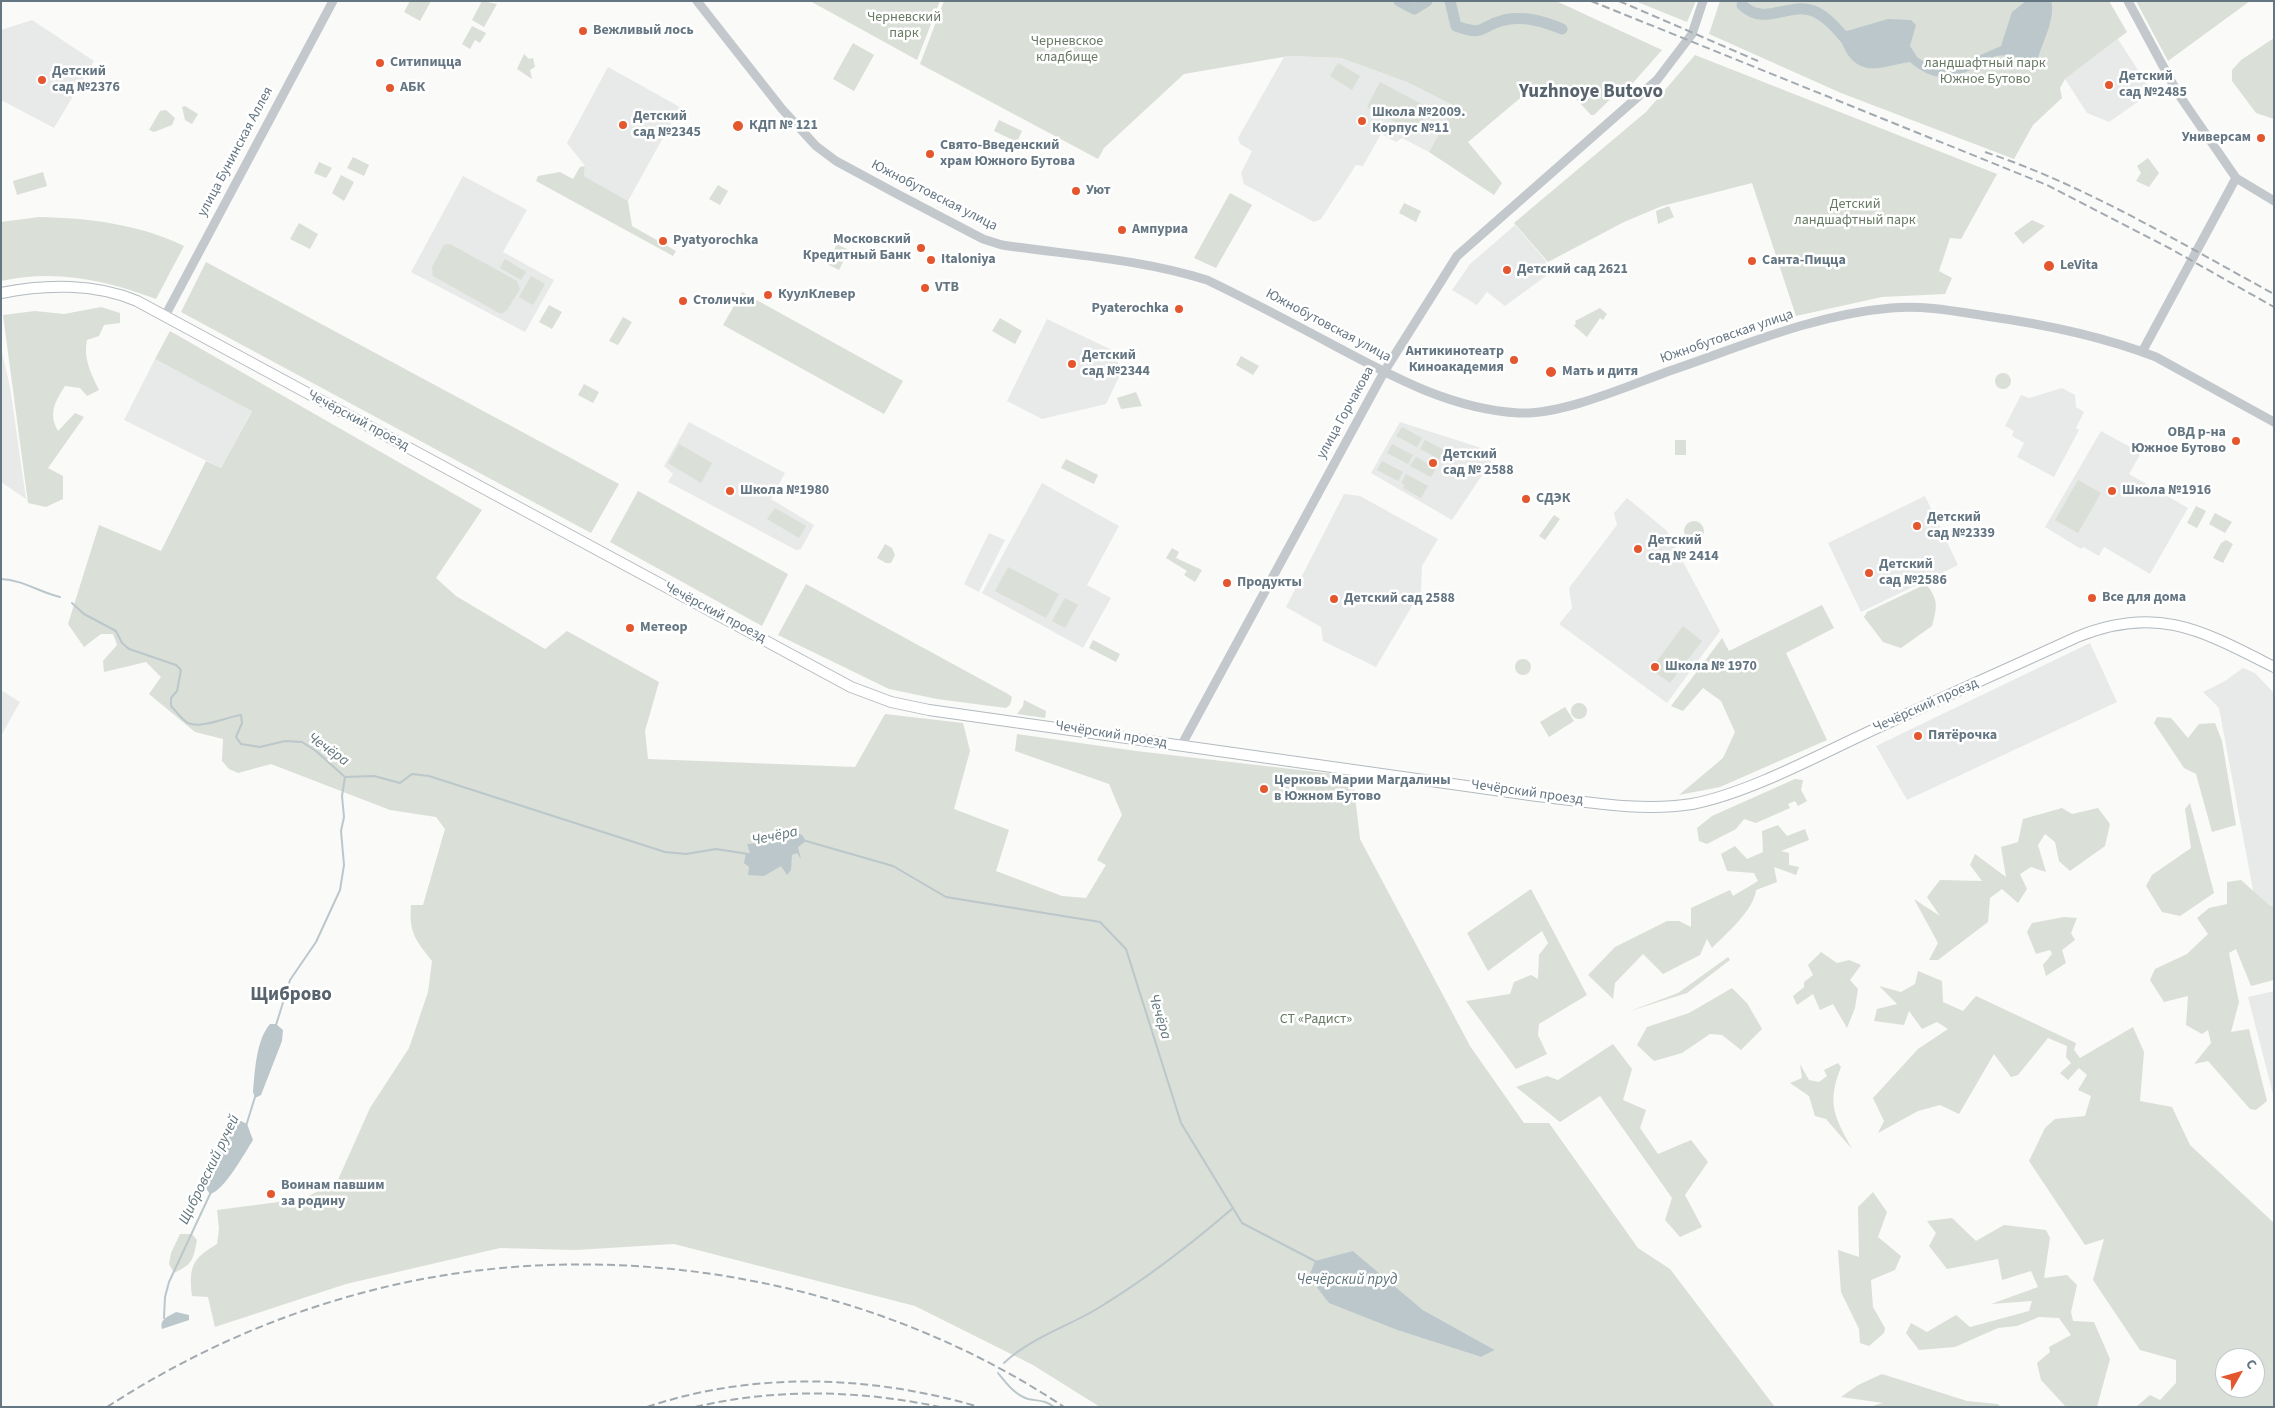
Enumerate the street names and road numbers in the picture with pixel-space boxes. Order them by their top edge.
street label: улица Бунинская Аллея [195,84,277,220]
street label: Южнобутовская улица [868,157,1000,235]
street label: Южнобутовская улица [1262,286,1394,366]
street label: Южнобутовская улица [1658,306,1796,368]
street label: улица Горчакова [1314,364,1378,462]
street label: Чечёрский проезд [304,387,412,455]
street label: Чечёрский проезд [661,579,769,647]
street label: Чечёрский проезд [1871,675,1981,737]
street label: Чечёрский проезд [1054,718,1168,752]
street label: Чечёрский проезд [1470,777,1584,809]

